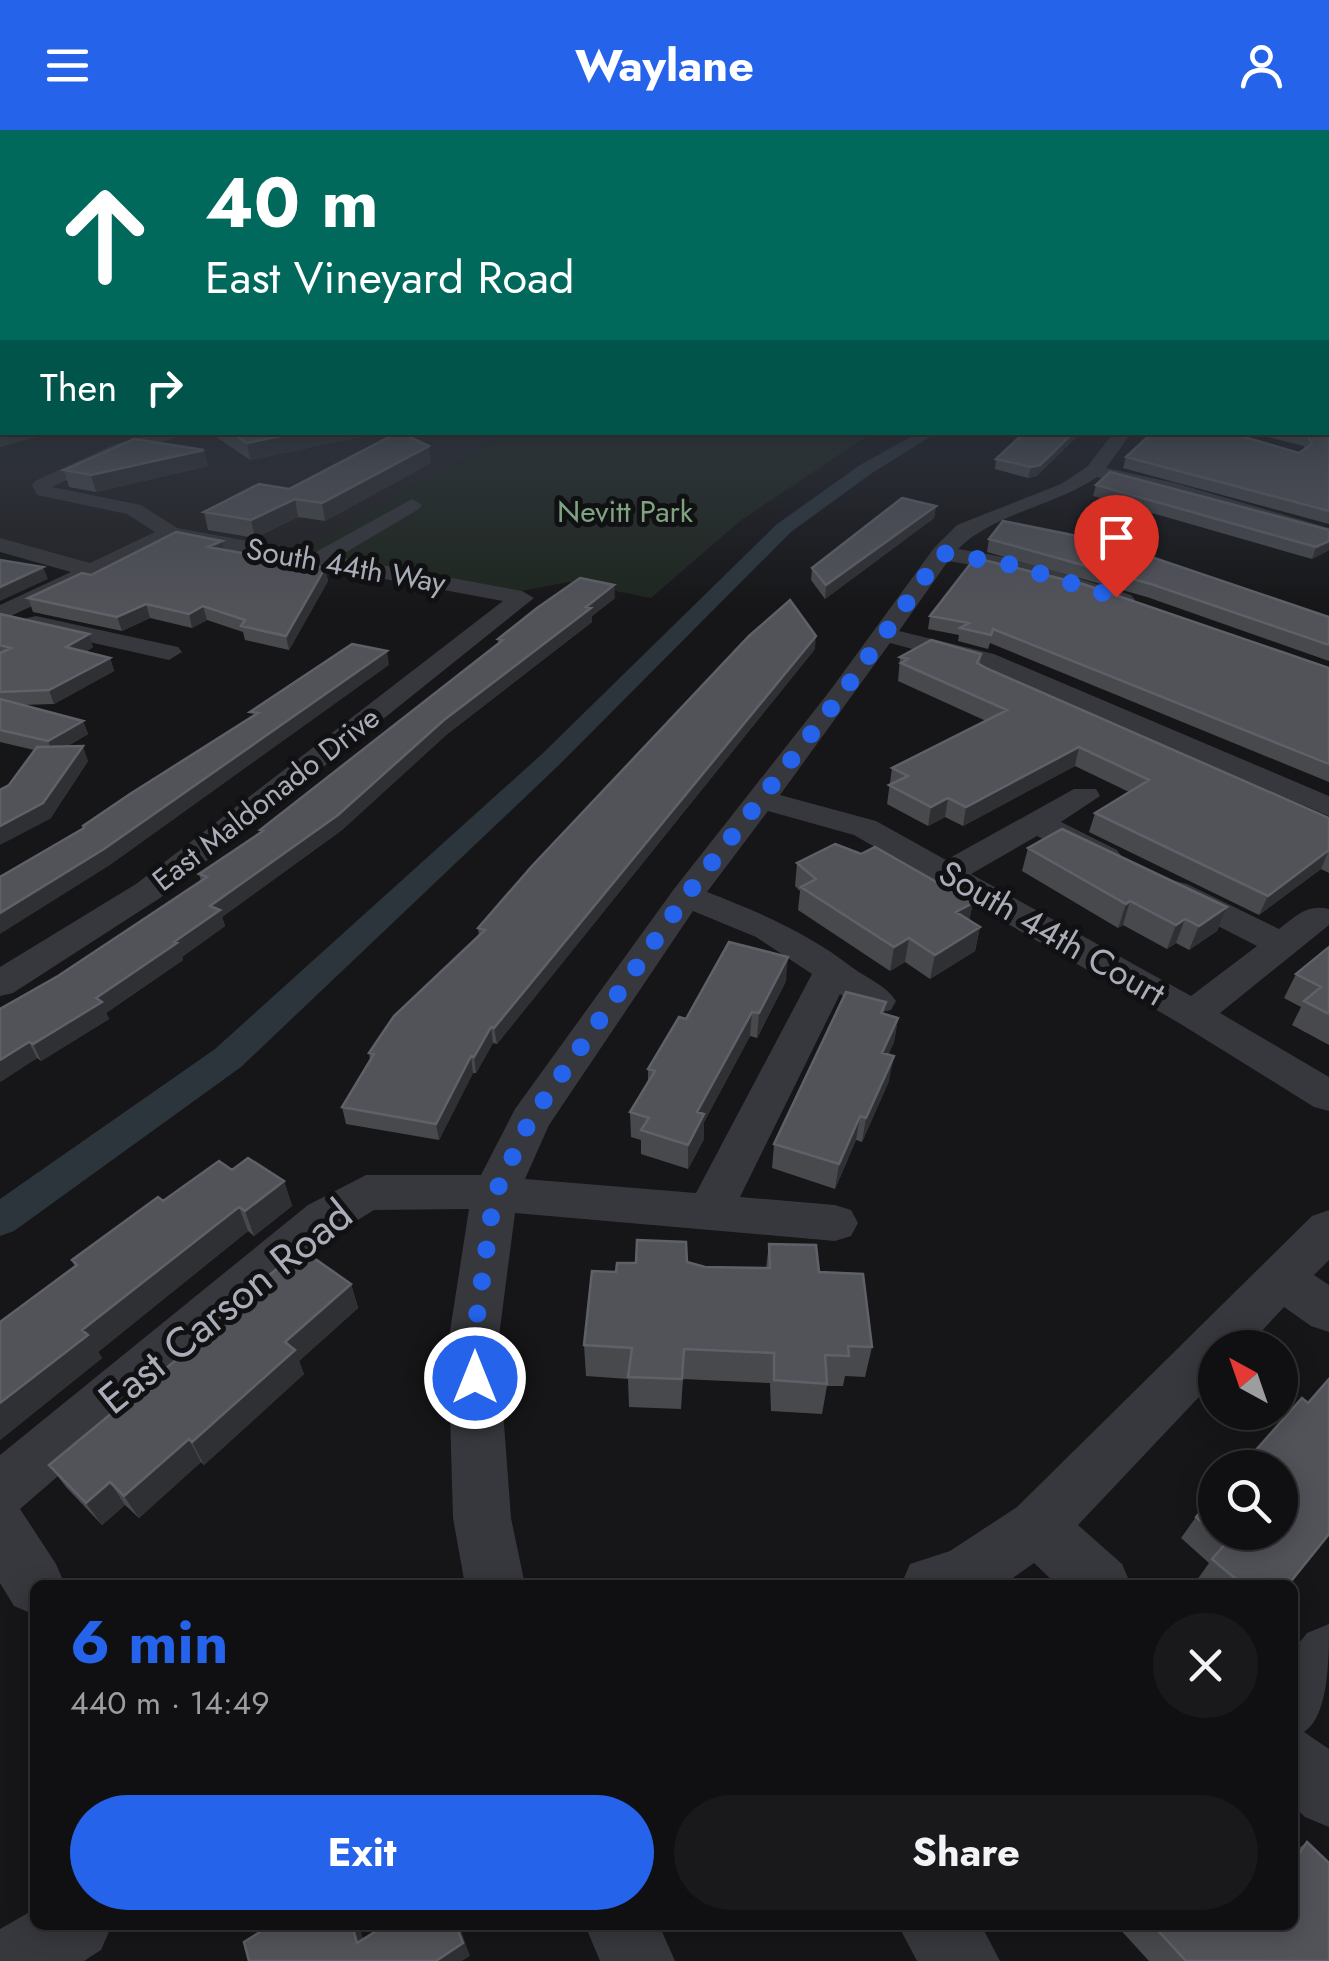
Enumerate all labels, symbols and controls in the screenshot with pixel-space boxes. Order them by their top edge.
text: Waylane [575,33,754,98]
icon: menu [40,38,95,93]
icon: person [1234,38,1289,93]
text: 40 m [205,152,379,253]
icon: ahead [40,170,170,300]
text: East Vineyard Road [205,245,574,310]
text: Then [40,360,117,415]
icon: right [137,360,192,415]
park label: Nevitt Park [557,490,694,533]
pin [1074,495,1159,598]
icon: arrive [1089,510,1144,565]
street label: South 44th Way [243,527,450,604]
street label: East Maldonado Drive [143,696,388,901]
street label: South 44th Court [930,848,1175,1018]
street label: East Carson Road [85,1185,366,1428]
position arrow [423,1326,527,1430]
north arrow [1198,1330,1298,1430]
map controls [1198,1330,1298,1550]
button: search [1198,1450,1298,1550]
text: 6 min [70,1599,228,1686]
button: close [1153,1613,1258,1718]
text: 440 m · 14:49 [70,1680,270,1726]
button: Exit [70,1795,654,1910]
button: Share [674,1795,1258,1910]

